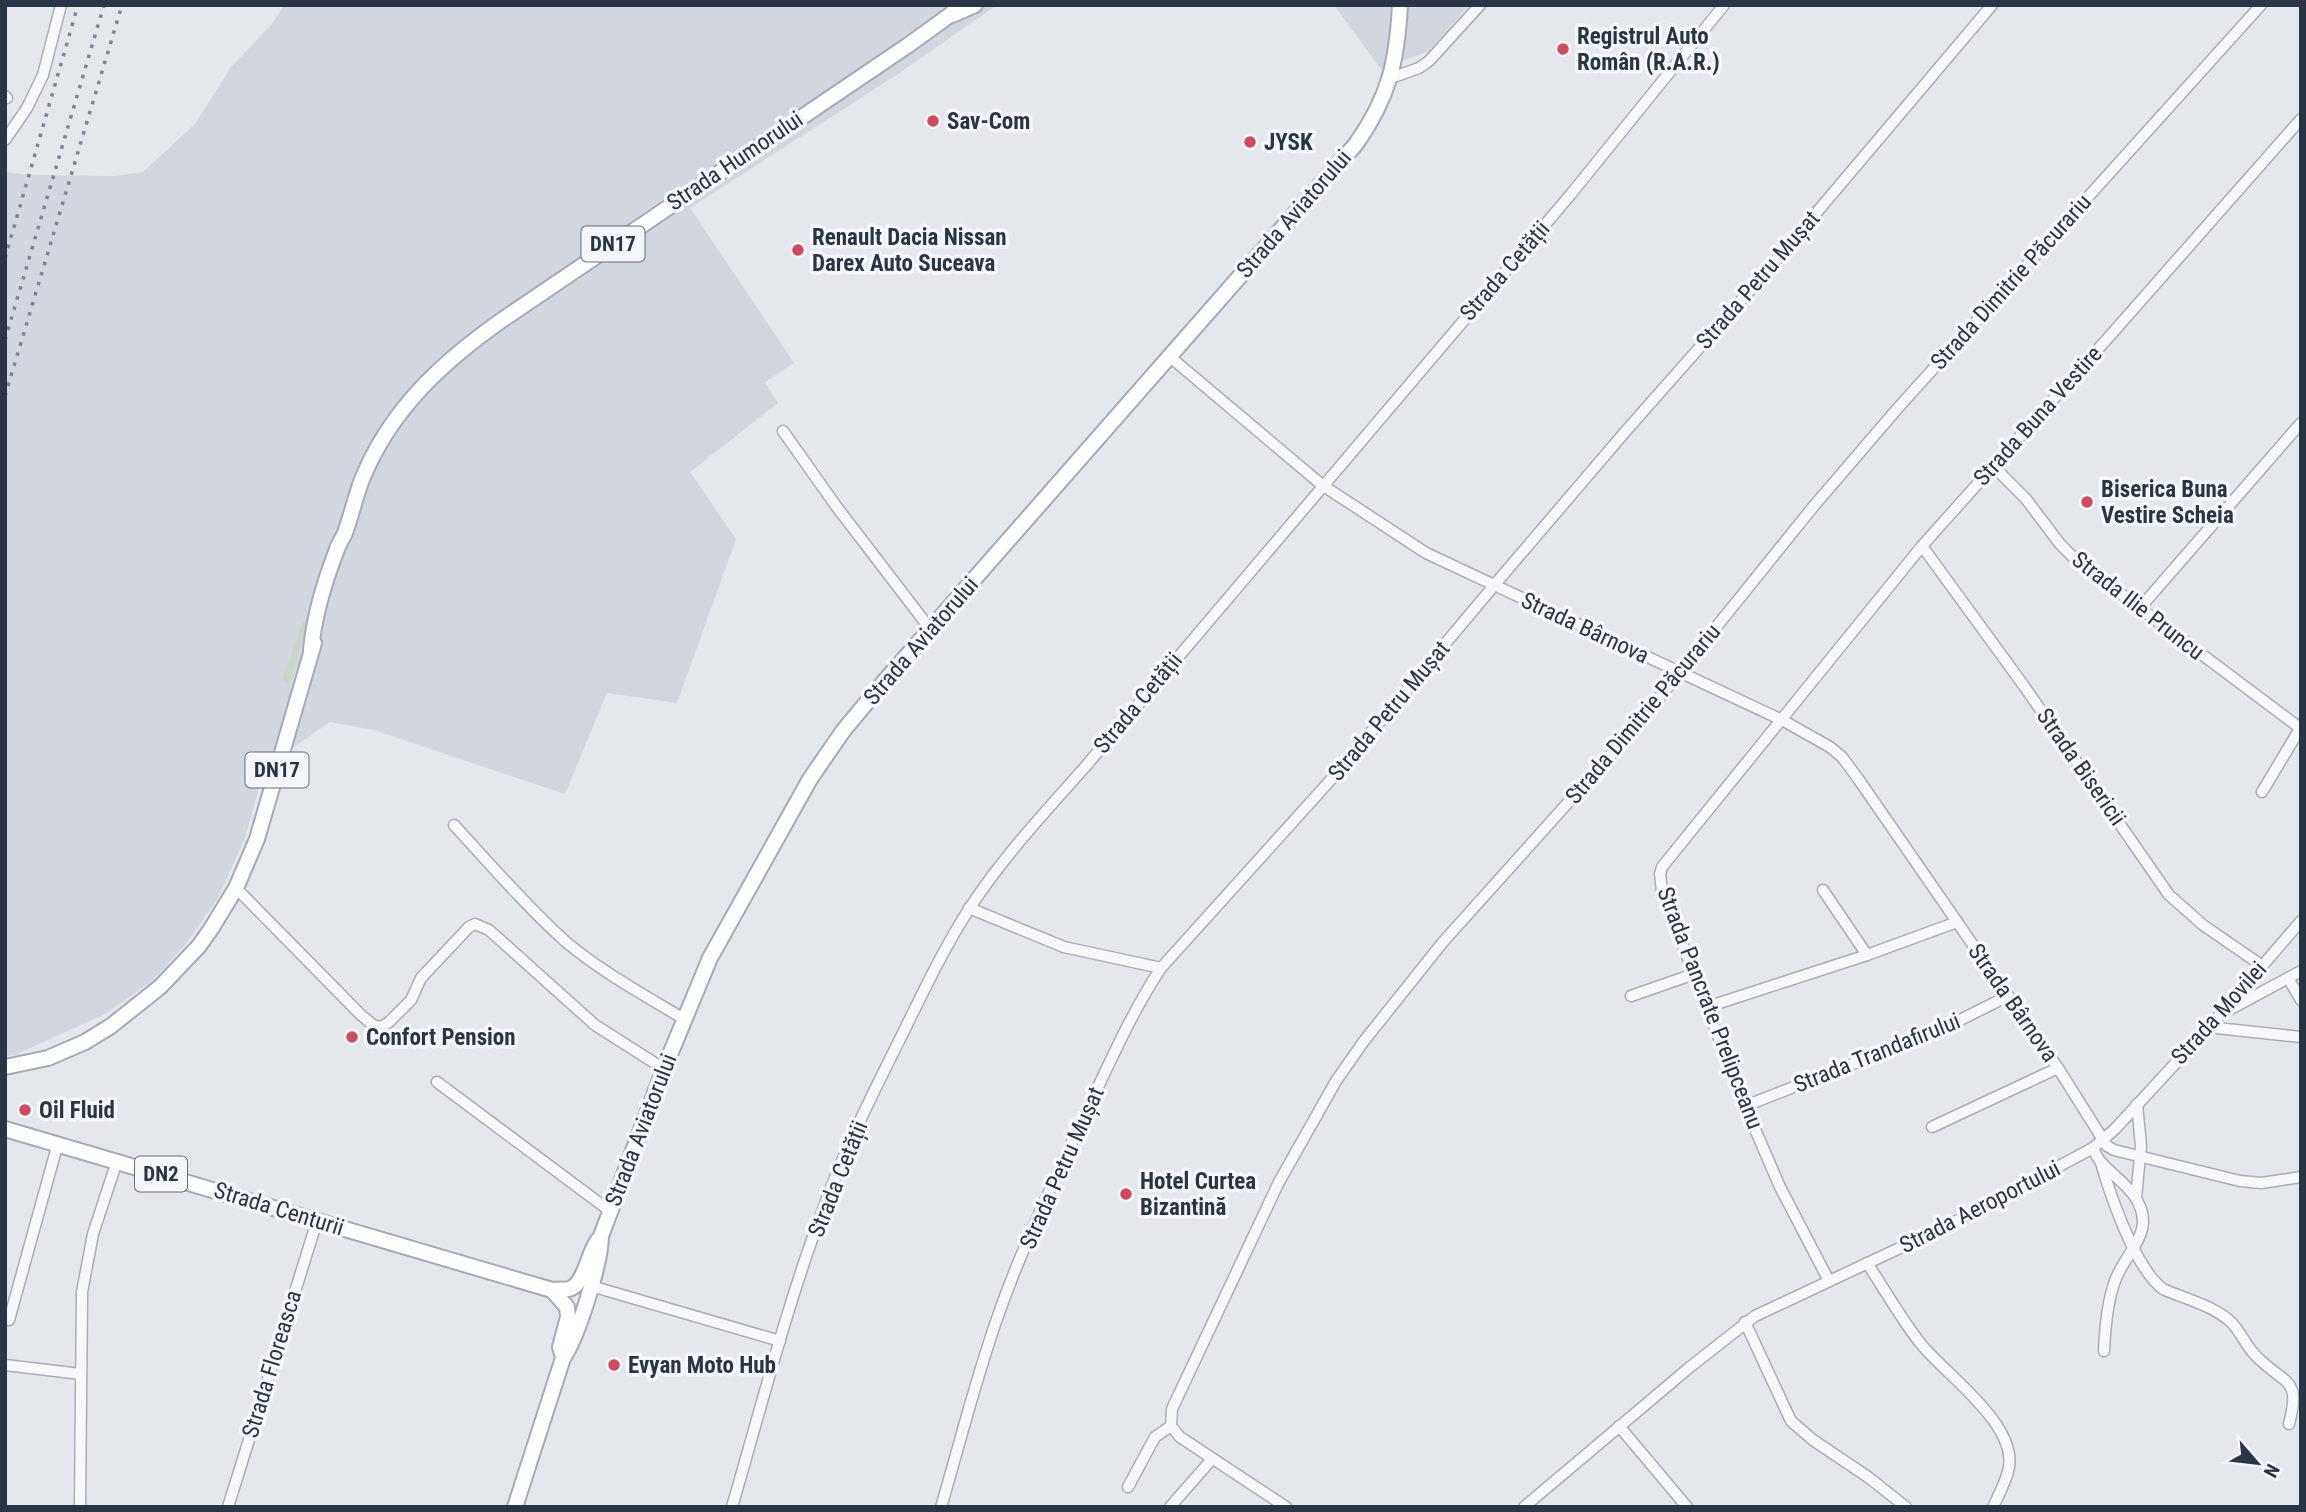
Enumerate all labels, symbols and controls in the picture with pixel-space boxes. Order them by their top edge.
place label: Registrul Auto Român (R.A.R.) [1577,23,1720,76]
marker: Registrul Auto Român (R.A.R.) [1555,41,1571,57]
street label: Strada Humorului [662,106,808,216]
place label: Sav-Com [947,108,1030,135]
marker: Sav-Com [925,113,941,129]
place label: JYSK [1264,129,1313,156]
marker: JYSK [1242,134,1258,150]
street label: Strada Aviatorului [1231,144,1357,284]
street label: Strada Dimitrie Păcurariu [1925,189,2097,375]
street label: Strada Petru Mușat [1691,205,1825,355]
street label: Strada Cetății [1454,216,1556,326]
place label: Renault Dacia Nissan Darex Auto Suceava [812,224,1007,277]
road number: DN17 [582,226,644,262]
marker: Renault Dacia Nissan Darex Auto Suceava [790,242,806,258]
street label: Strada Buna Vestire [1968,341,2108,491]
place label: Biserica Buna Vestire Scheia [2101,476,2234,529]
marker: Biserica Buna Vestire Scheia [2079,494,2095,510]
street label: Strada Ilie Pruncu [2067,546,2209,666]
street label: Strada Aviatorului [858,571,984,711]
street label: Strada Bârnova [1517,587,1653,669]
street label: Strada Dimitrie Păcurariu [1560,619,1726,809]
street label: Strada Petru Mușat [1323,636,1455,786]
street label: Strada Cetății [1088,647,1188,759]
street label: Strada Bisericii [2031,703,2131,831]
road number: DN17 [246,752,308,788]
street label: Strada Pancrate Prelipceanu [1651,883,1769,1133]
street label: Strada Bârnova [1962,939,2064,1067]
street label: Strada Movilei [2166,956,2272,1070]
street label: Strada Trandafirului [1790,1007,1964,1099]
place label: Confort Pension [366,1024,516,1051]
marker: Confort Pension [344,1029,360,1045]
street label: Strada Aviatorului [600,1050,682,1210]
street label: Strada Petru Mușat [1014,1083,1110,1253]
place label: Oil Fluid [39,1097,115,1124]
marker: Oil Fluid [17,1102,33,1118]
street label: Strada Cetății [802,1117,874,1241]
street label: Strada Aeroportului [1895,1155,2065,1259]
road number: DN2 [135,1156,187,1192]
place label: Hotel Curtea Bizantină [1140,1168,1256,1221]
street label: Strada Centurii [211,1176,347,1242]
marker: Hotel Curtea Bizantină [1118,1186,1134,1202]
street label: Strada Floreasca [237,1287,307,1441]
place label: Evyan Moto Hub [628,1352,776,1379]
marker: Evyan Moto Hub [606,1357,622,1373]
north arrow [2222,1428,2292,1498]
text: N [2259,1460,2284,1481]

